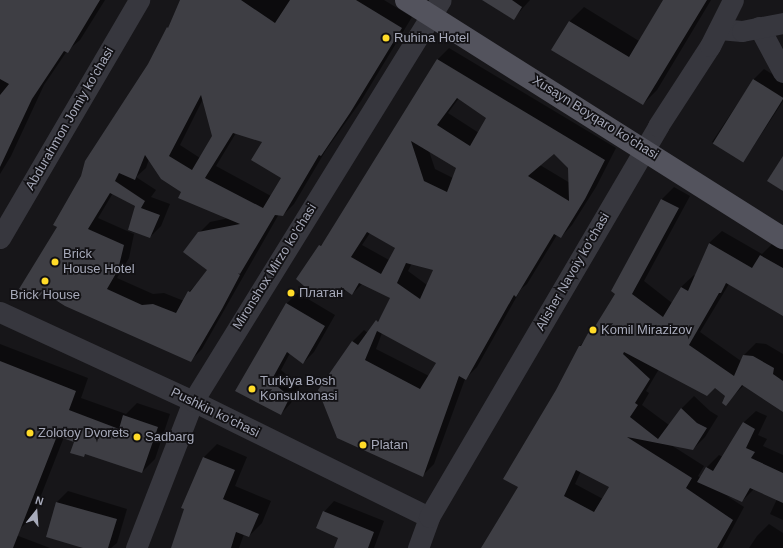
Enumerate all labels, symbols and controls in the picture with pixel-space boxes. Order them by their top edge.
place label: Ruhina Hotel [394,30,469,46]
marker: Ruhina Hotel [381,33,391,43]
street label: Abdurahmon Jomiy ko'chasi [23,45,117,193]
street label: Xusayn Boyqaro ko'chasi [529,73,661,163]
street label: Mironshox Mirzo ko'chasi [230,201,320,333]
street label: Alisher Navoiy ko'chasi [533,210,613,334]
place label: Brick House Hotel [63,247,135,278]
marker: Brick House Hotel [50,257,60,267]
marker: Brick House [40,276,50,286]
place label: Платан [299,285,343,301]
place label: Brick House [10,287,80,303]
marker: Платан [286,288,296,298]
place label: Komil Mirazizov [601,322,692,338]
marker: Komil Mirazizov [588,325,598,335]
place label: Turkiya Bosh Konsulxonasi [260,374,337,405]
marker: Turkiya Bosh Konsulxonasi [247,384,257,394]
street label: Pushkin ko'chasi [168,385,262,441]
place label: Zolotoy Dvorets [38,425,129,441]
marker: Zolotoy Dvorets [25,428,35,438]
place label: Sadbarg [145,429,194,445]
marker: Sadbarg [132,432,142,442]
place label: Platan [371,437,408,453]
marker: Platan [358,440,368,450]
north arrow [16,492,56,532]
text: N [34,494,45,507]

